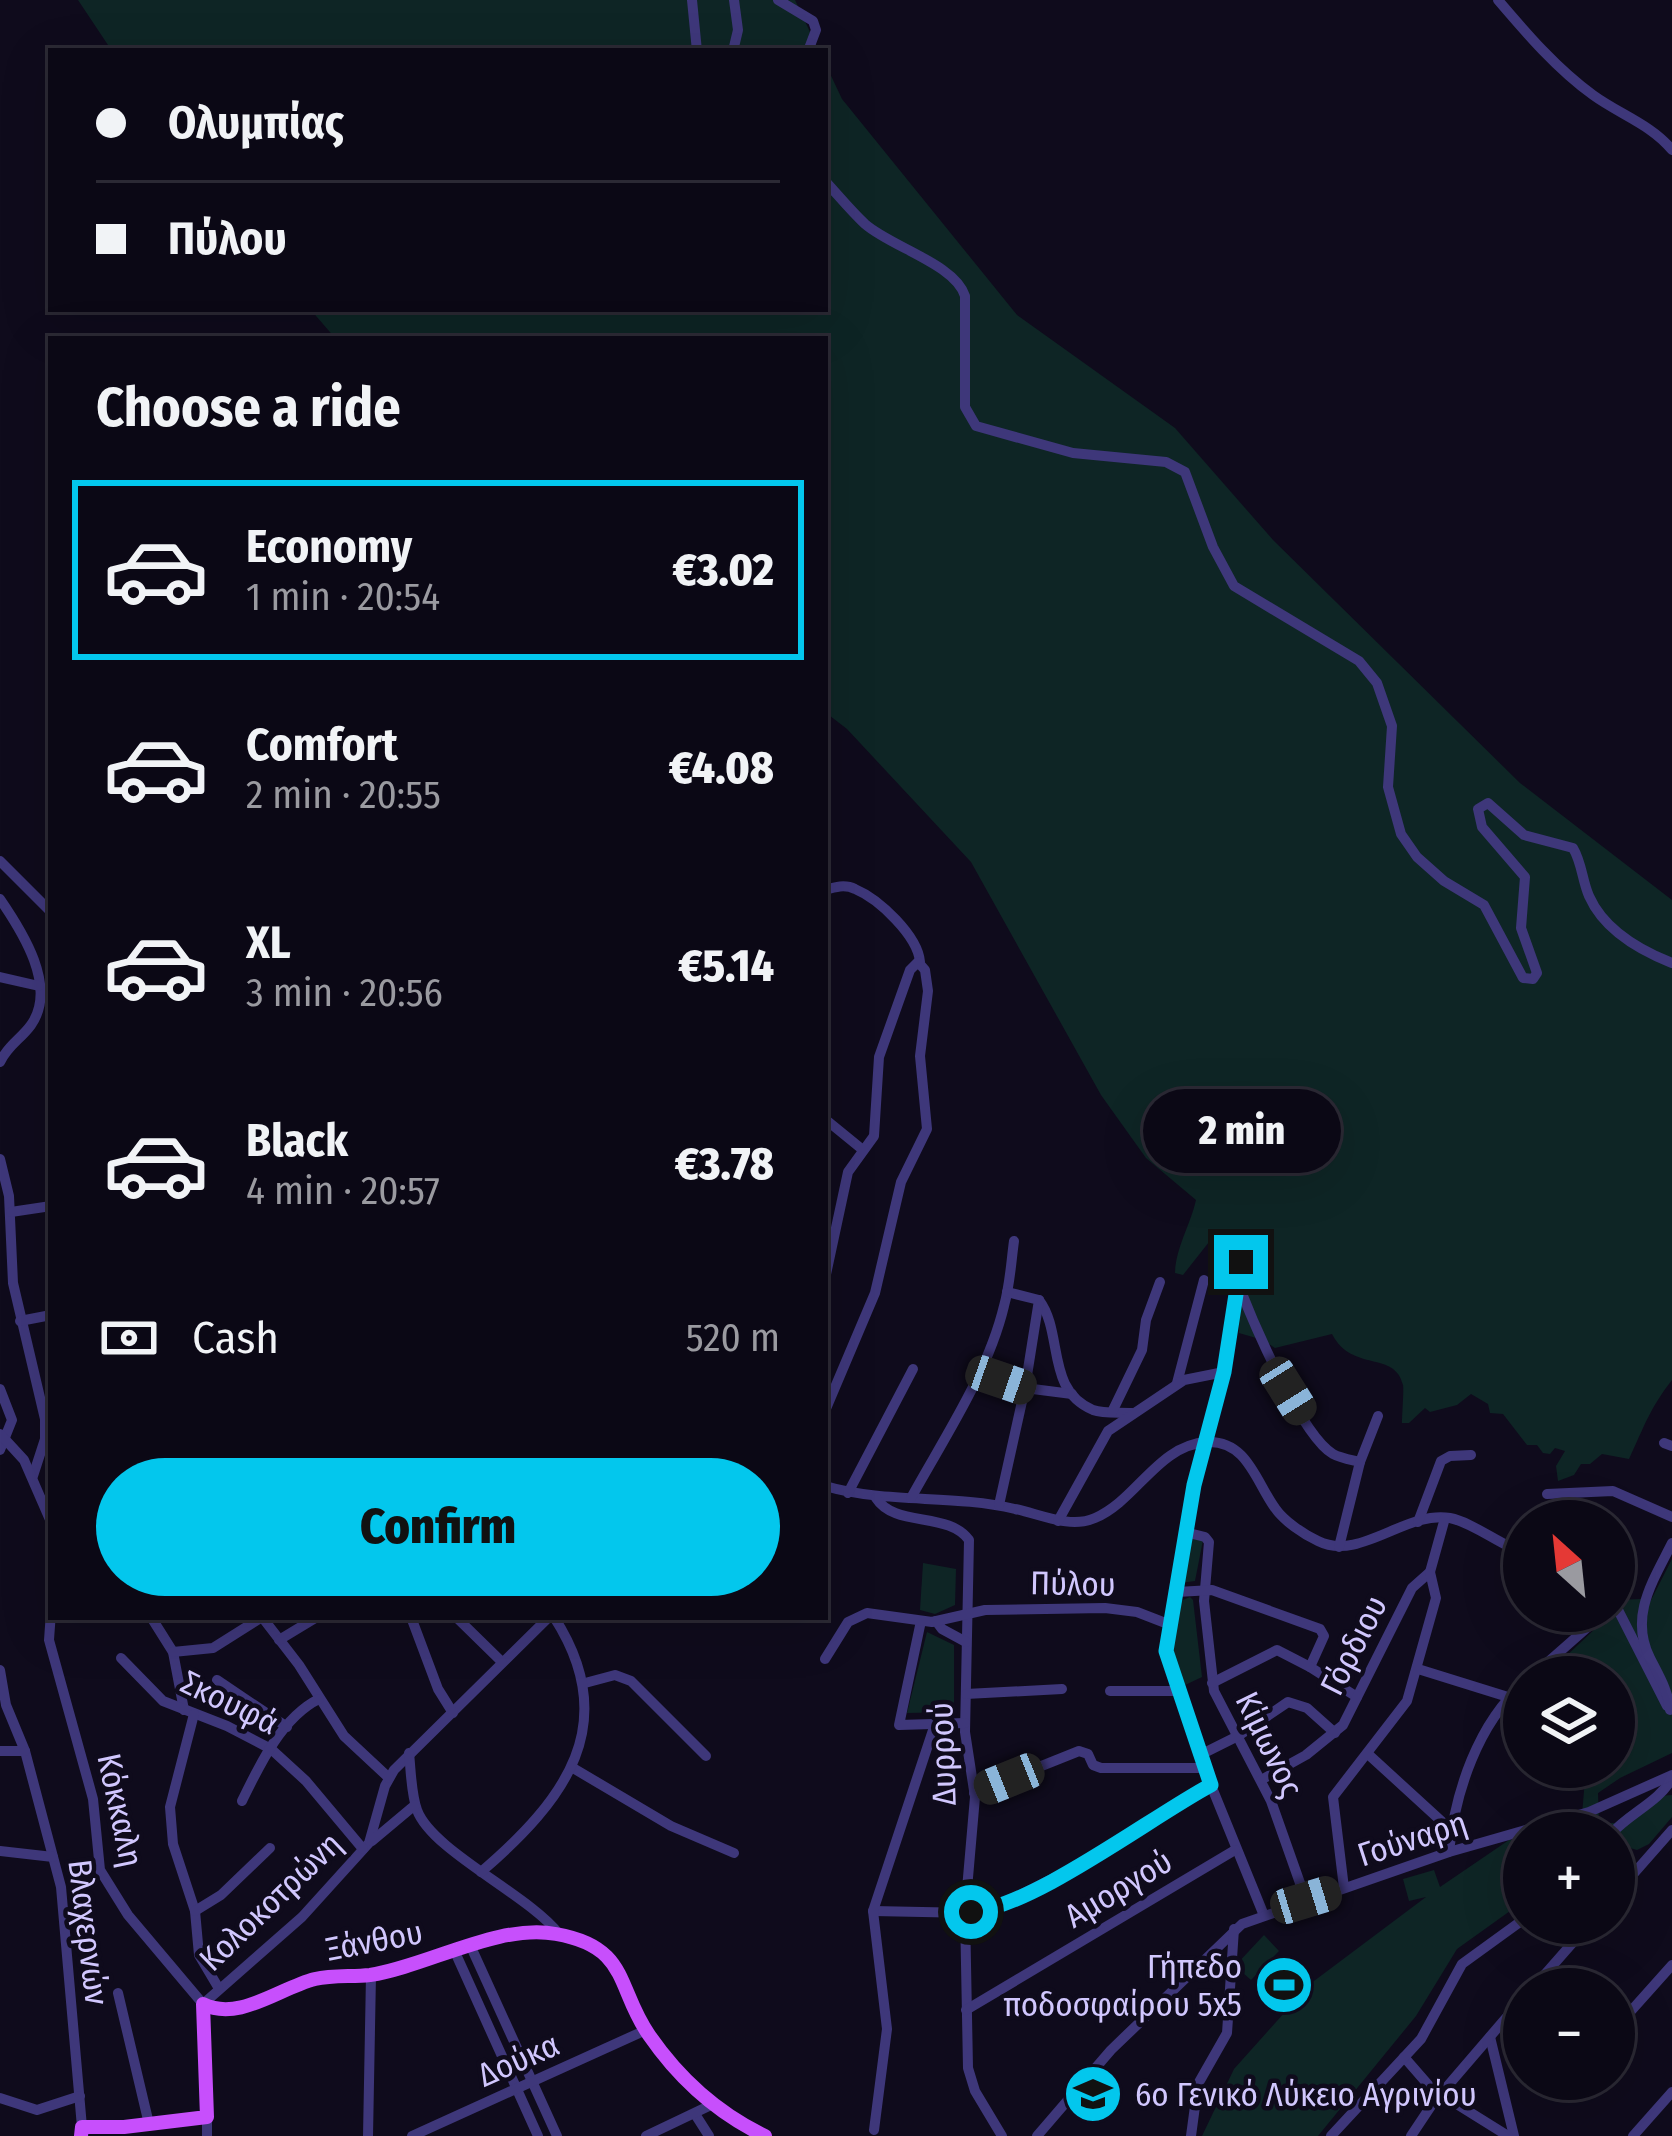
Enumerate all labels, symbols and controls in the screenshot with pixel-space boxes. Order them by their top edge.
text: Ολυμπίας [168,96,344,150]
text: Πύλου [168,212,287,266]
text: Choose a ride [96,376,401,440]
icon: car [102,516,210,624]
text: Economy [246,520,412,574]
text: €3.02 [673,543,774,597]
text: 1 min · 20:54 [246,574,440,620]
icon: car [102,714,210,822]
text: Comfort [246,718,398,772]
text: €4.08 [669,741,774,795]
text: 2 min · 20:55 [246,772,441,818]
icon: car [102,912,210,1020]
text: XL [246,916,291,970]
text: €5.14 [678,939,774,993]
text: 3 min · 20:56 [246,970,443,1016]
callout: 2 min [1142,1088,1340,1172]
text: 2 min [1199,1108,1285,1154]
icon: car [102,1110,210,1218]
text: Black [246,1114,348,1168]
text: €3.78 [675,1137,774,1191]
text: 4 min · 20:57 [246,1168,440,1214]
route end [1214,1235,1268,1289]
icon: cash [96,1305,162,1371]
text: Cash [192,1311,279,1365]
text: 520 m [686,1315,780,1361]
car [961,1351,1041,1409]
car [1254,1351,1322,1431]
button: Confirm [96,1458,780,1596]
north arrow [1503,1500,1635,1632]
map controls [1503,1500,1635,2100]
street label: Πύλου [1030,1563,1116,1605]
street label: Γόρδιου [1312,1589,1396,1702]
button: layers [1503,1656,1635,1788]
street label: Σκουφά [174,1662,285,1744]
street label: Κίμωνος [1227,1685,1312,1803]
street label: Δυρρού [921,1702,965,1806]
car [969,1749,1049,1809]
street label: Κόκκαλη [89,1750,152,1871]
street label: Γούναρη [1353,1803,1472,1875]
button: + [1503,1812,1635,1944]
street label: Κολοκοτρώνη [191,1824,350,1979]
street label: Αμοργού [1058,1841,1179,1936]
street label: Βλαχερνών [59,1857,117,2008]
car [1266,1872,1346,1928]
route start [944,1885,998,1939]
street label: Ξάνθου [322,1912,426,1970]
place label: Γήπεδο ποδοσφαίρου 5x5 [1003,1947,1242,2025]
sports icon: Γήπεδο ποδοσφαίρου 5x5 [1253,1954,1315,2016]
button: − [1503,1968,1635,2100]
street label: Δούκα [471,2024,565,2095]
school or university icon: 6ο Γενικό Λύκειο Αγρινίου [1062,2063,1124,2125]
place label: 6ο Γενικό Λύκειο Αγρινίου [1135,2075,1477,2115]

